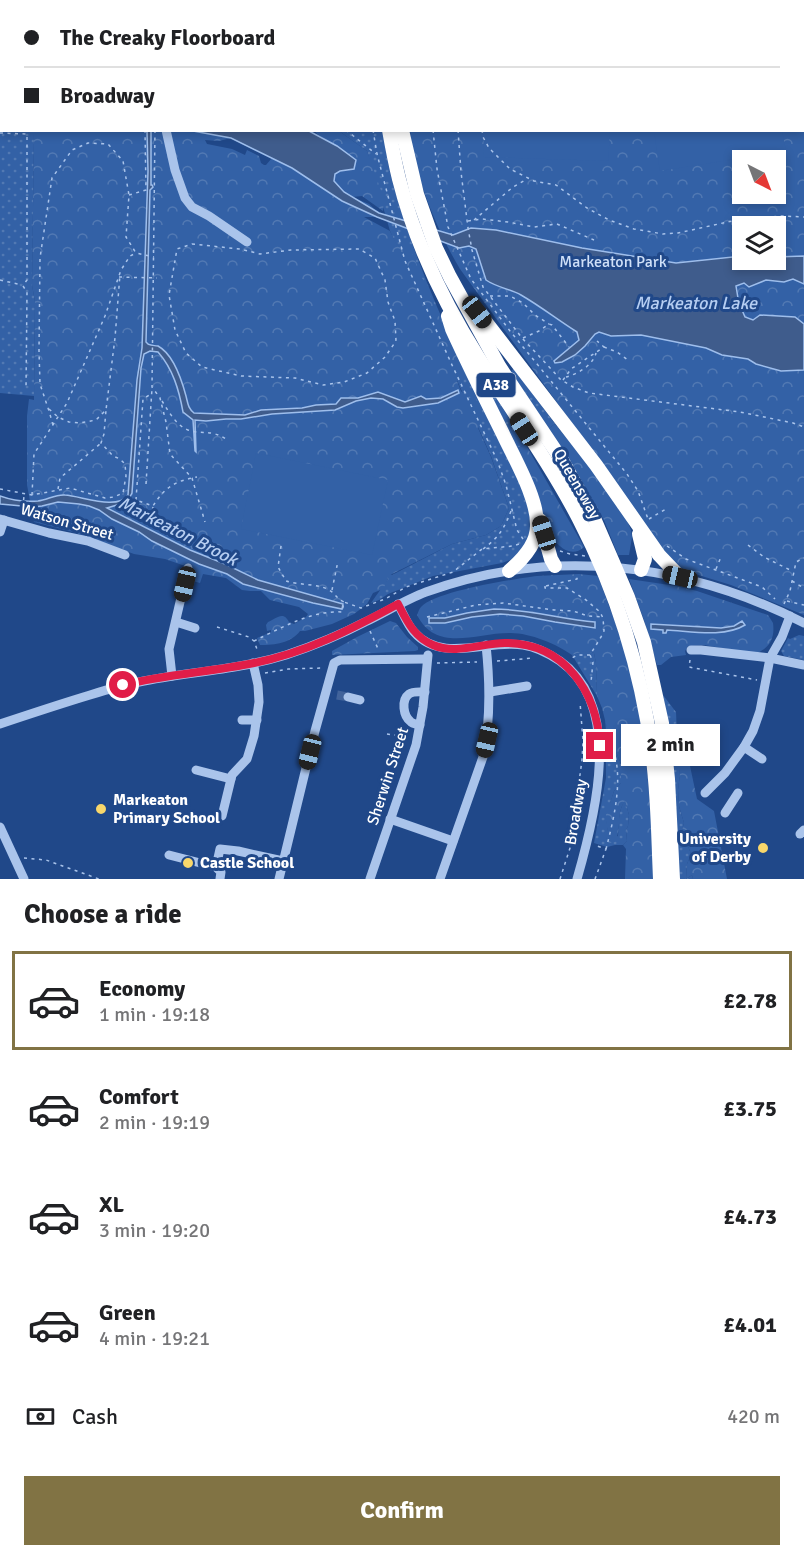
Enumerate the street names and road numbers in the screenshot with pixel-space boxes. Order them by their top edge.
road number: A38 [476,373,516,397]
street label: Queensway [549,445,605,523]
street label: Watson Street [18,499,116,545]
street label: Sherwin Street [363,724,413,828]
street label: Broadway [560,777,592,847]

